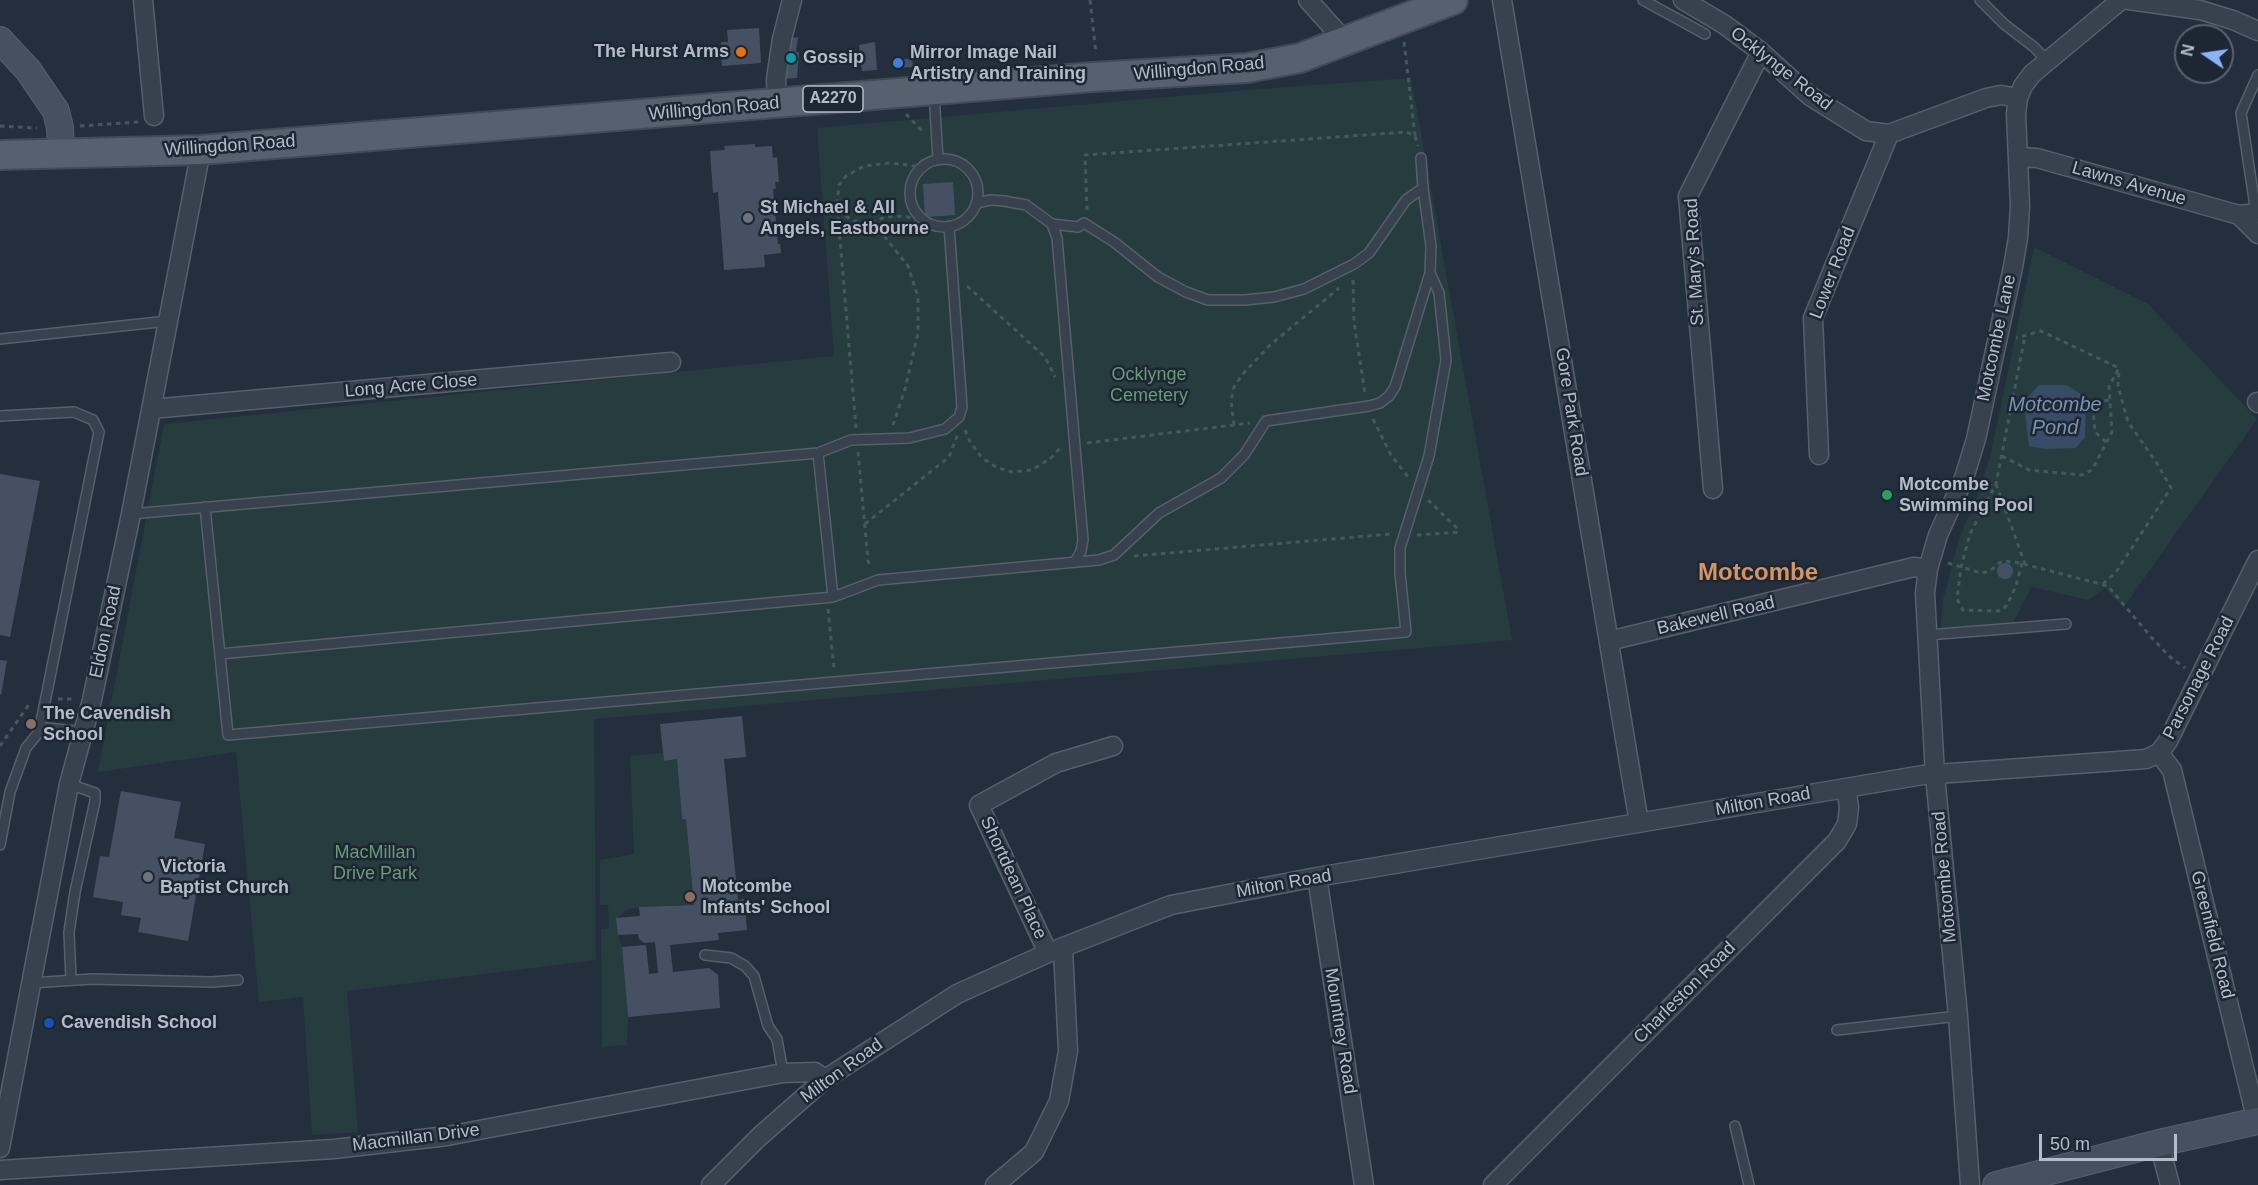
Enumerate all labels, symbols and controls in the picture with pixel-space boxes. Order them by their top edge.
street label: Ocklynge Road [1726,23,1836,115]
north arrow [2174,24,2234,84]
place label: The Hurst Arms [594,41,729,63]
place label: Mirror Image Nail Artistry and Training [910,42,1086,84]
text: N [2178,43,2198,58]
marker: The Hurst Arms [734,45,748,59]
place label: Gossip [803,47,864,69]
marker: Gossip [784,51,798,65]
street label: Willingdon Road [1133,53,1265,85]
marker: Mirror Image Nail Artistry and Training [891,56,905,70]
road number: A2270 [803,86,863,112]
street label: Willingdon Road [648,93,780,125]
street label: Willingdon Road [164,131,296,161]
street label: Lawns Avenue [2069,157,2189,211]
place label: St Michael & All Angels, Eastbourne [760,197,929,240]
street label: St. Mary's Road [1681,198,1709,326]
marker: St Michael & All Angels, Eastbourne [741,211,755,225]
street label: Lower Road [1806,224,1860,322]
street label: Motcombe Lane [1973,273,2021,403]
street label: Gore Park Road [1550,346,1592,478]
park label: Ocklynge Cemetery [1110,364,1188,406]
street label: Long Acre Close [344,369,478,403]
water label: Motcombe Pond [2008,393,2102,440]
place label: Motcombe Swimming Pool [1899,474,2033,516]
marker: Motcombe Swimming Pool [1880,488,1894,502]
district label: Motcombe [1698,559,1818,587]
street label: Eldon Road [86,584,126,680]
street label: Bakewell Road [1655,592,1777,640]
street label: Parsonage Road [2159,613,2239,743]
place label: The Cavendish School [43,703,171,746]
marker: The Cavendish School [24,717,38,731]
street label: Milton Road [1714,783,1812,821]
street label: Motcombe Road [1928,810,1962,944]
street label: Shortdean Place [975,813,1051,943]
park label: MacMillan Drive Park [333,842,417,884]
place label: Victoria Baptist Church [160,856,289,898]
street label: Milton Road [1235,865,1333,903]
street label: Greenfield Road [2186,869,2238,1001]
marker: Victoria Baptist Church [141,870,155,884]
place label: Motcombe Infants' School [702,876,830,918]
marker: Motcombe Infants' School [683,890,697,904]
street label: Charleston Road [1630,938,1740,1048]
street label: Mountney Road [1319,967,1361,1095]
place label: Cavendish School [61,1012,217,1034]
marker: Cavendish School [42,1016,56,1030]
street label: Milton Road [797,1034,887,1108]
street label: Macmillan Drive [351,1119,481,1157]
scale bar [2042,1122,2180,1160]
text: 50 m [2050,1134,2090,1154]

